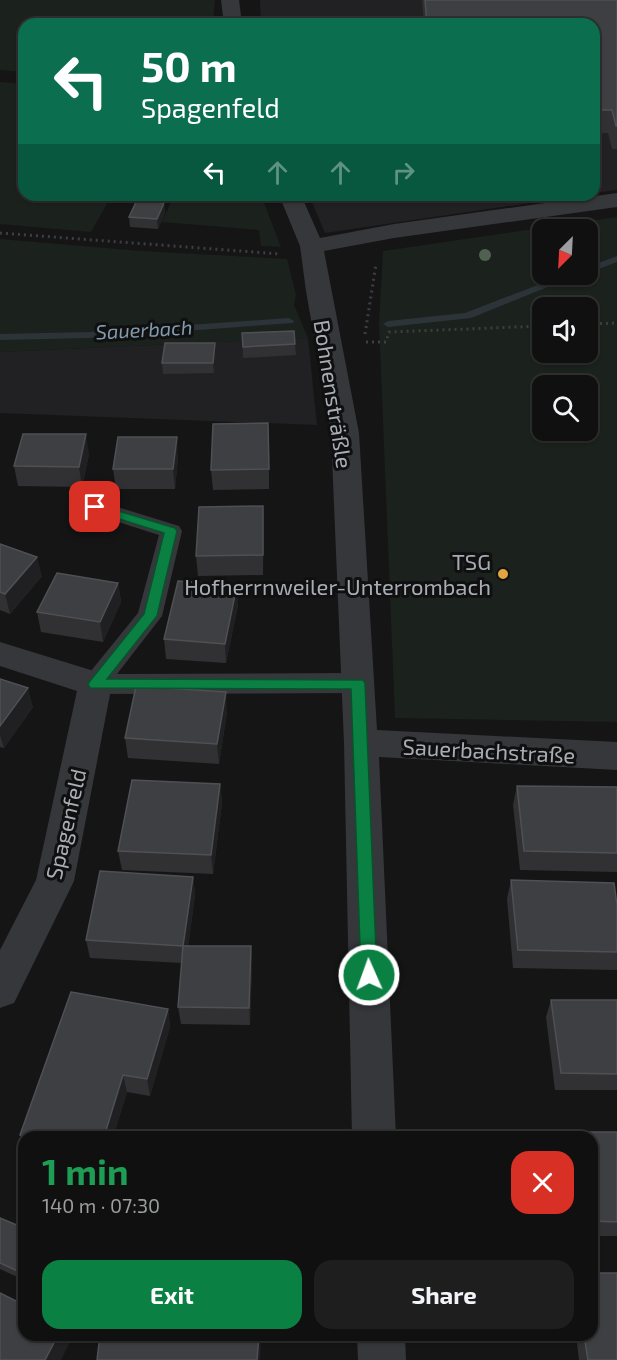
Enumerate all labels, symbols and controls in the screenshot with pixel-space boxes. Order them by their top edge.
text: 50 m [141,40,237,90]
icon: left [42,42,120,120]
text: Spagenfeld [141,91,280,123]
icon: left [198,156,231,189]
icon: ahead [261,156,294,189]
icon: ahead [324,156,357,189]
icon: right [387,156,420,189]
north arrow [532,219,598,285]
map controls [532,219,598,441]
button: sound [532,297,598,363]
water label: Sauerbach [95,314,193,344]
street label: Bohnensträßle [309,318,359,470]
button: search [532,375,598,441]
pin [69,481,120,532]
icon: arrive [78,490,111,523]
place label: TSG Hofherrnweiler-Unterrombach [184,548,491,599]
marker: TSG Hofherrnweiler-Unterrombach [496,567,510,581]
street label: Sauerbachstraße [402,732,576,768]
street label: Spagenfeld [40,766,90,882]
position arrow [337,943,401,1007]
text: 1 min [42,1149,129,1192]
button: close [511,1151,574,1214]
text: 140 m · 07:30 [42,1193,160,1217]
button: Exit [42,1260,302,1329]
button: Share [314,1260,574,1329]

